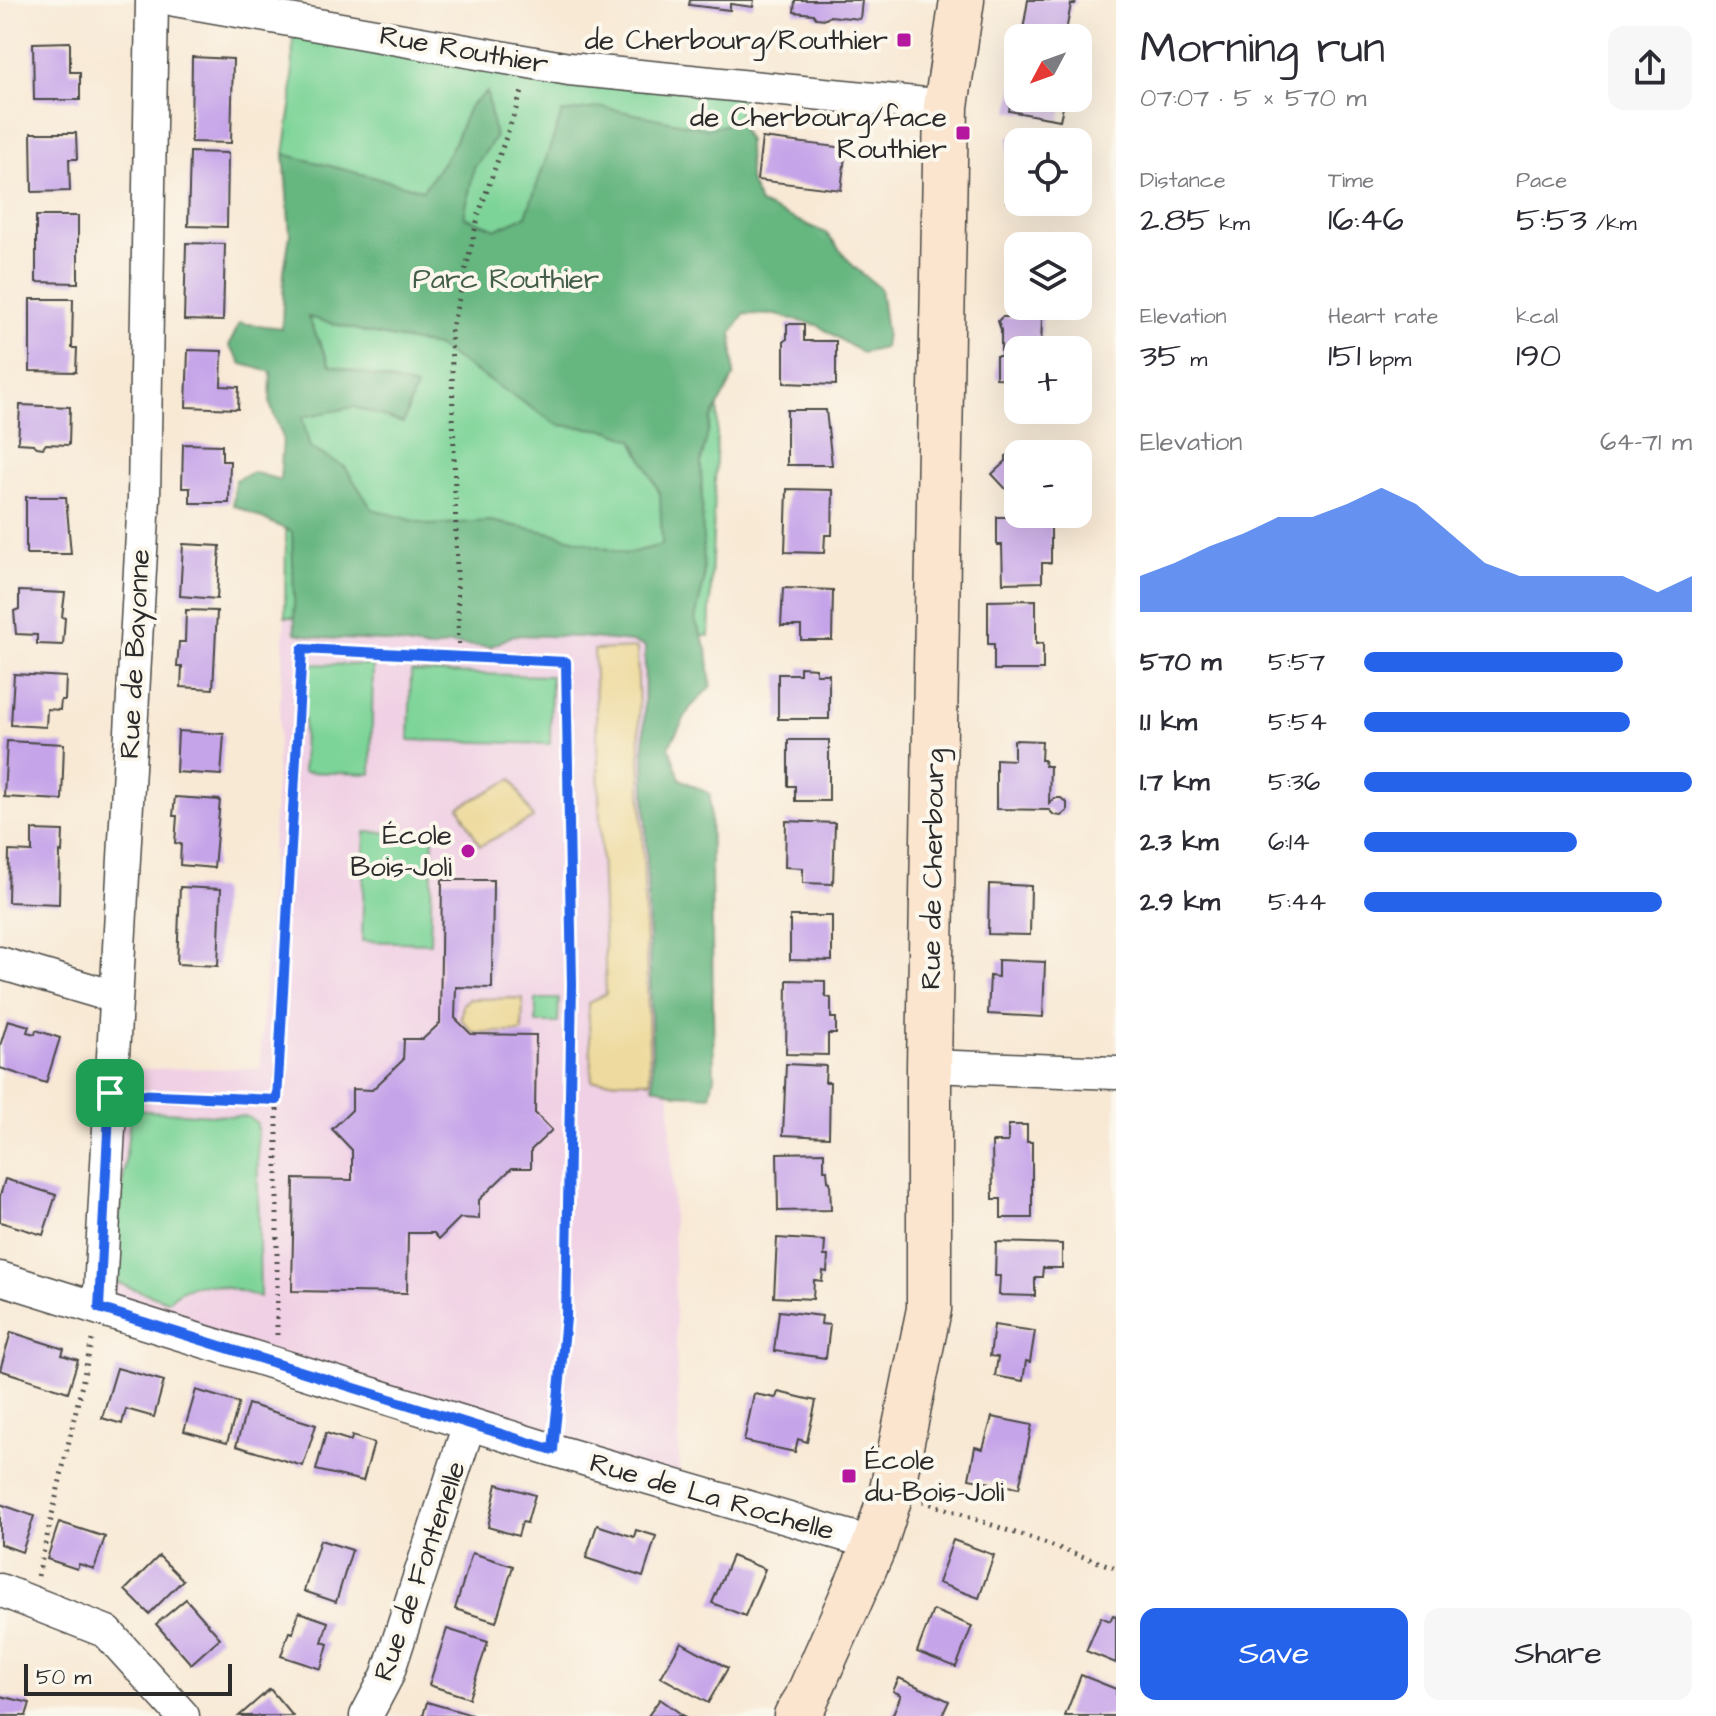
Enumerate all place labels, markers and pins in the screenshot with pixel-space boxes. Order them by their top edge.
place label: de Cherbourg/Routhier [585,21,888,61]
marker: de Cherbourg/Routhier [895,31,913,49]
place label: de Cherbourg/face Routhier [690,98,947,169]
marker: de Cherbourg/face Routhier [954,124,972,142]
place label: École Bois-Joli [350,816,452,887]
marker: École Bois-Joli [459,842,477,860]
pin [76,1059,144,1127]
place label: École du-Bois-Joli [865,1441,1004,1512]
marker: École du-Bois-Joli [840,1467,858,1485]

